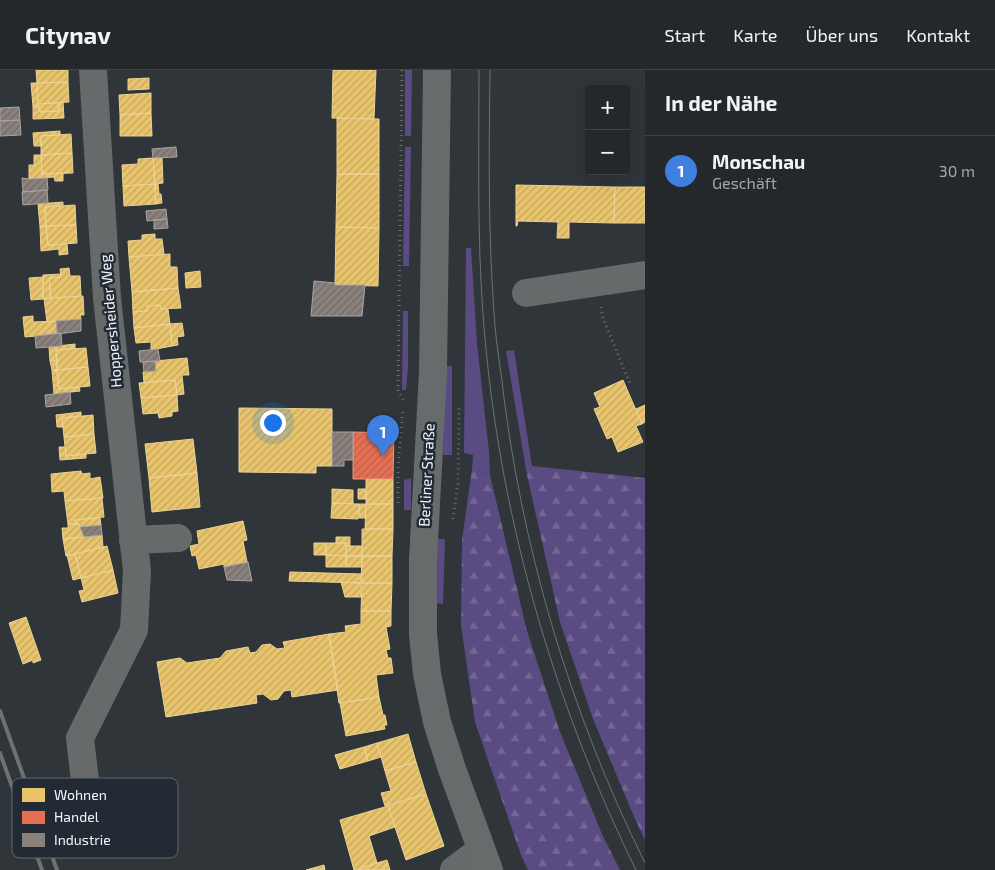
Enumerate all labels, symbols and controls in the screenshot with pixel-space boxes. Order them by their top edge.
text: Citynav [25,20,111,49]
text: Start [664,24,705,46]
text: Karte [733,24,778,46]
text: Über uns [806,24,878,46]
text: Kontakt [906,24,970,46]
map controls [585,85,630,175]
button: + [585,85,630,130]
text: In der Nähe [665,90,777,115]
button: − [585,130,630,175]
text: Monschau [712,150,805,173]
text: 1 [678,161,684,180]
text: 30 m [939,161,975,180]
text: Geschäft [712,173,777,192]
street label: Hoppersheider Weg [95,253,125,389]
your location [260,410,286,436]
pin: 1 [367,415,399,456]
street label: Berliner Straße [414,423,438,527]
legend [12,778,178,858]
text: Wohnen [54,786,107,803]
text: Handel [54,808,100,825]
text: Industrie [54,831,111,848]

